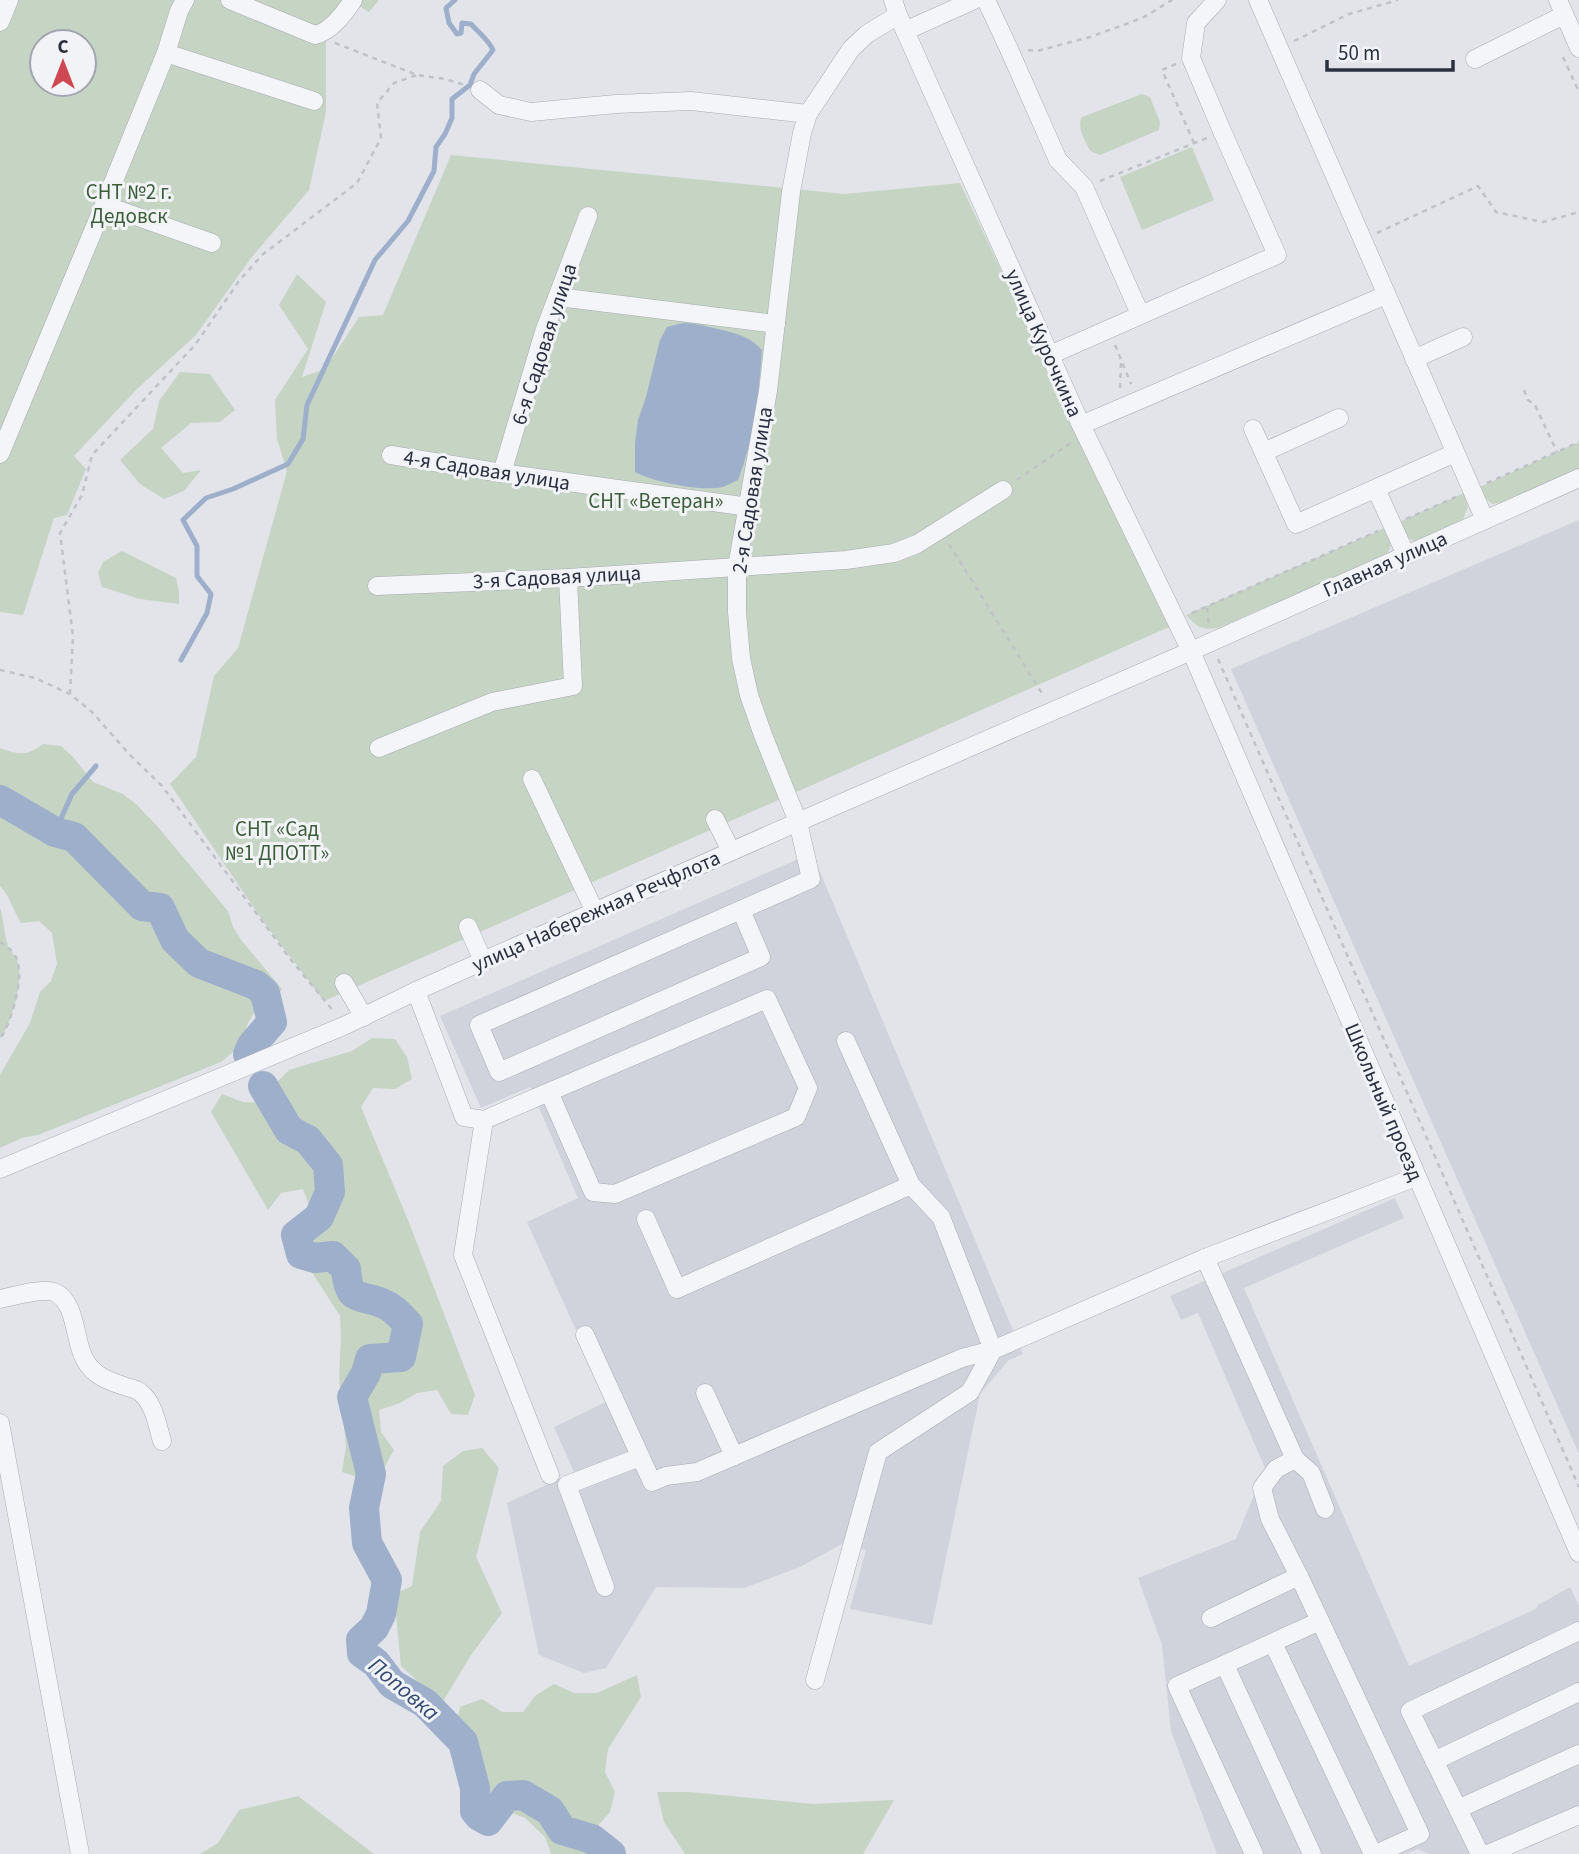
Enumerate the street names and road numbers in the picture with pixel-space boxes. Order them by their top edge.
street label: 6-я Садовая улица [504,259,584,429]
street label: улица Курочкина [998,264,1090,422]
street label: 2-я Садовая улица [724,405,780,575]
street label: 4-я Садовая улица [402,442,572,498]
street label: Главная улица [1318,523,1452,605]
street label: 3-я Садовая улица [472,558,642,596]
street label: улица Набережная Речфлота [467,843,725,979]
street label: Школьный проезд [1337,1018,1431,1186]

